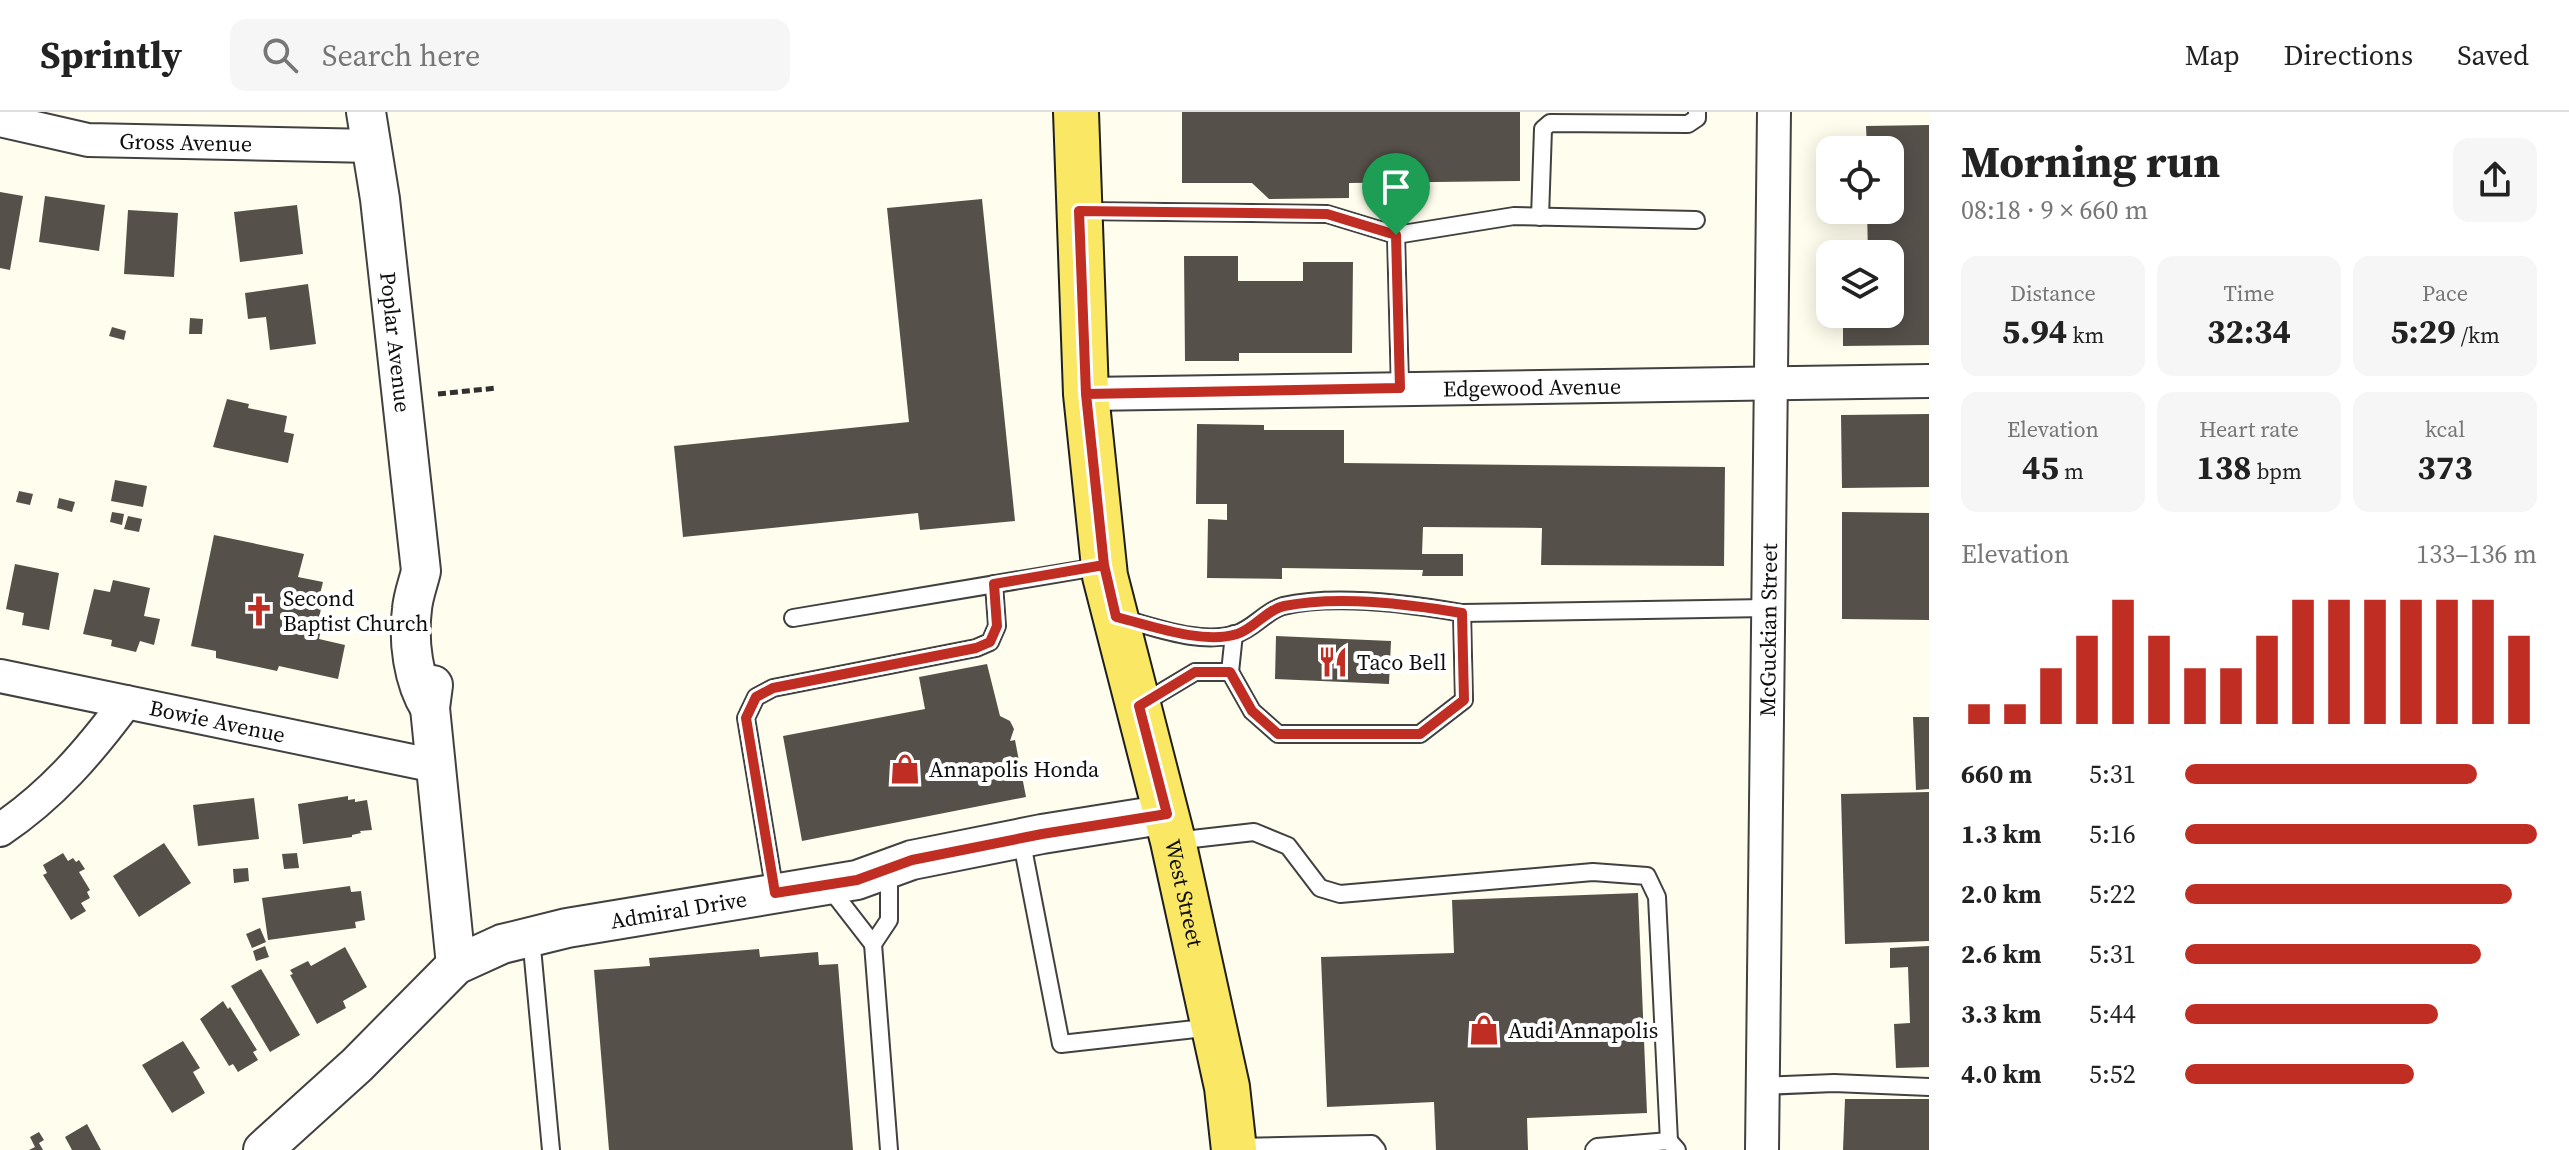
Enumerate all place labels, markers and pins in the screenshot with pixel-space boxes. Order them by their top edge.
pin [1362,153,1430,235]
place label: Second Baptist Church [283,583,428,638]
church icon: Second Baptist Church [242,594,276,628]
restaurant icon: Taco Bell [1316,645,1350,679]
place label: Taco Bell [1357,647,1446,677]
shop icon: Annapolis Honda [888,752,922,786]
place label: Annapolis Honda [929,754,1100,784]
shop icon: Audi Annapolis [1467,1013,1501,1047]
place label: Audi Annapolis [1508,1015,1658,1045]

